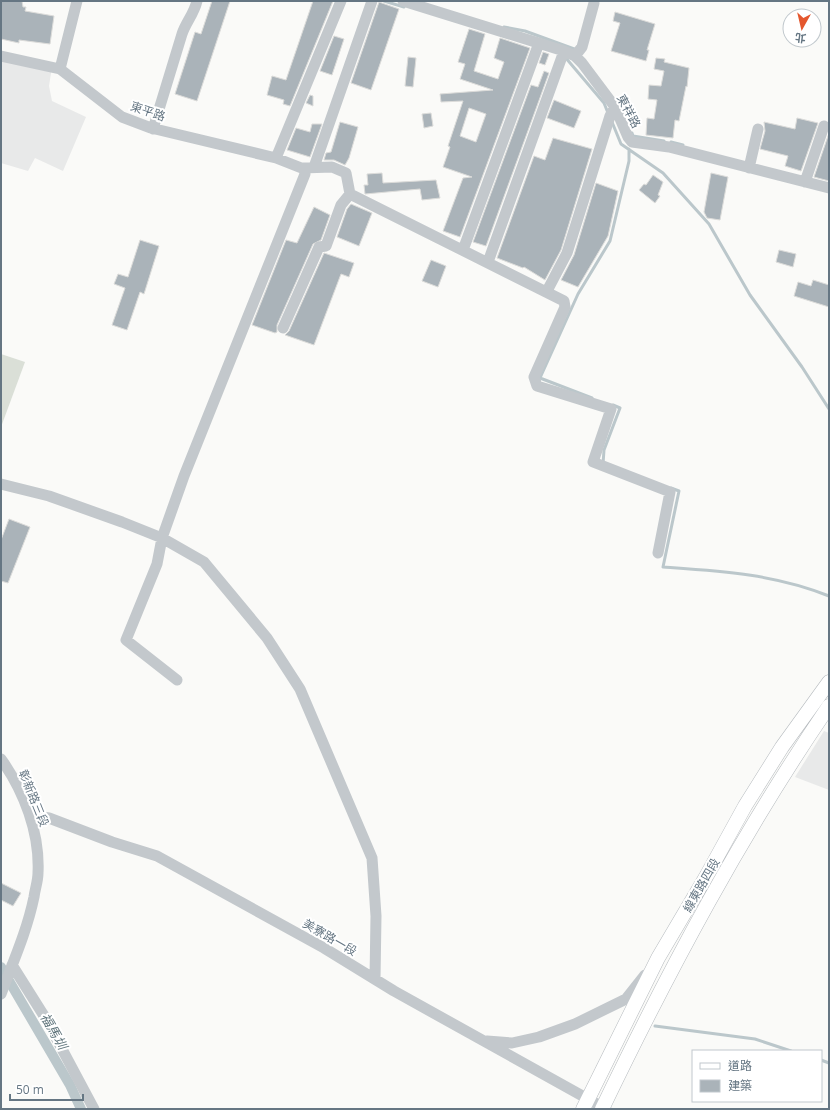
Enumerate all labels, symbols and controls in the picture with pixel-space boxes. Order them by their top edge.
north arrow [782,8,822,48]
text: 北 [794,30,807,47]
street label: 東祥路 [613,91,645,131]
street label: 東平路 [128,97,168,125]
street label: 彰新路三段 [15,767,53,829]
street label: 線東路四段 [679,855,723,915]
street label: 美寮路一段 [300,915,360,959]
water label: 福馬圳 [36,1010,73,1054]
legend [692,1050,822,1102]
text: 道路 [728,1057,752,1074]
scale bar [10,1076,83,1102]
text: 建築 [728,1077,752,1094]
text: 50 m [16,1081,44,1098]

